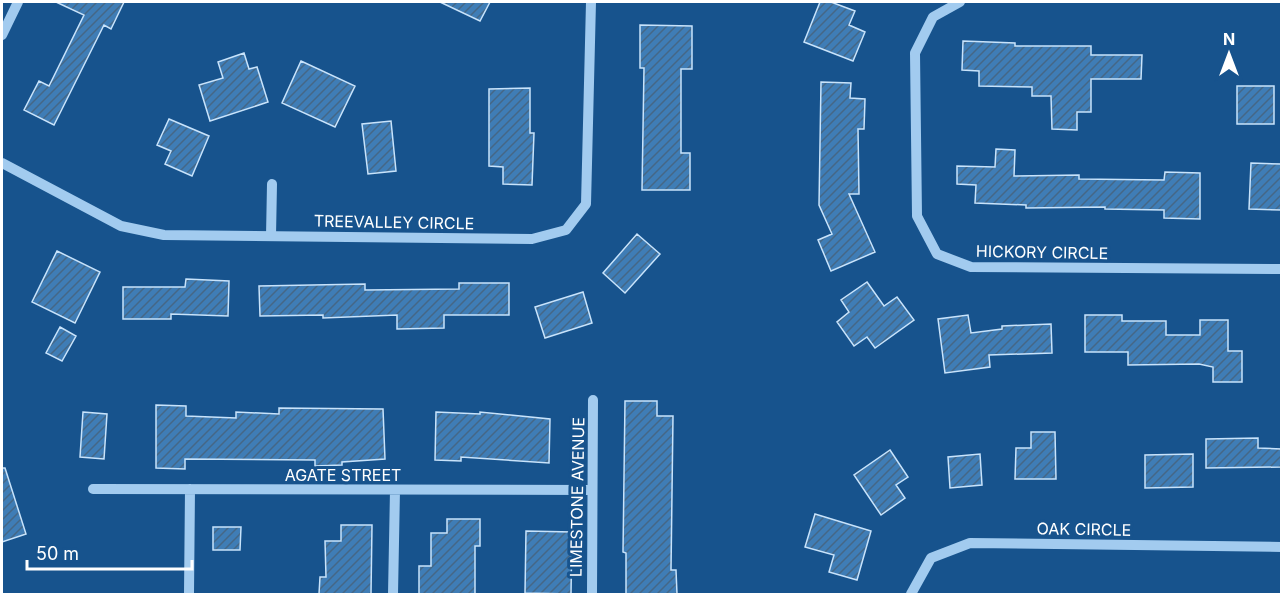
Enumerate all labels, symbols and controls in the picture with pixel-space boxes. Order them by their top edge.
north arrow [1199,24,1259,84]
text: N [1223,29,1235,49]
street label: TREEVALLEY CIRCLE [314,211,474,233]
street label: HICKORY CIRCLE [976,241,1108,263]
street label: LIMESTONE AVENUE [566,417,588,577]
street label: AGATE STREET [285,465,401,485]
street label: OAK CIRCLE [1037,518,1131,540]
scale bar [27,533,192,571]
text: 50 m [36,543,79,564]

